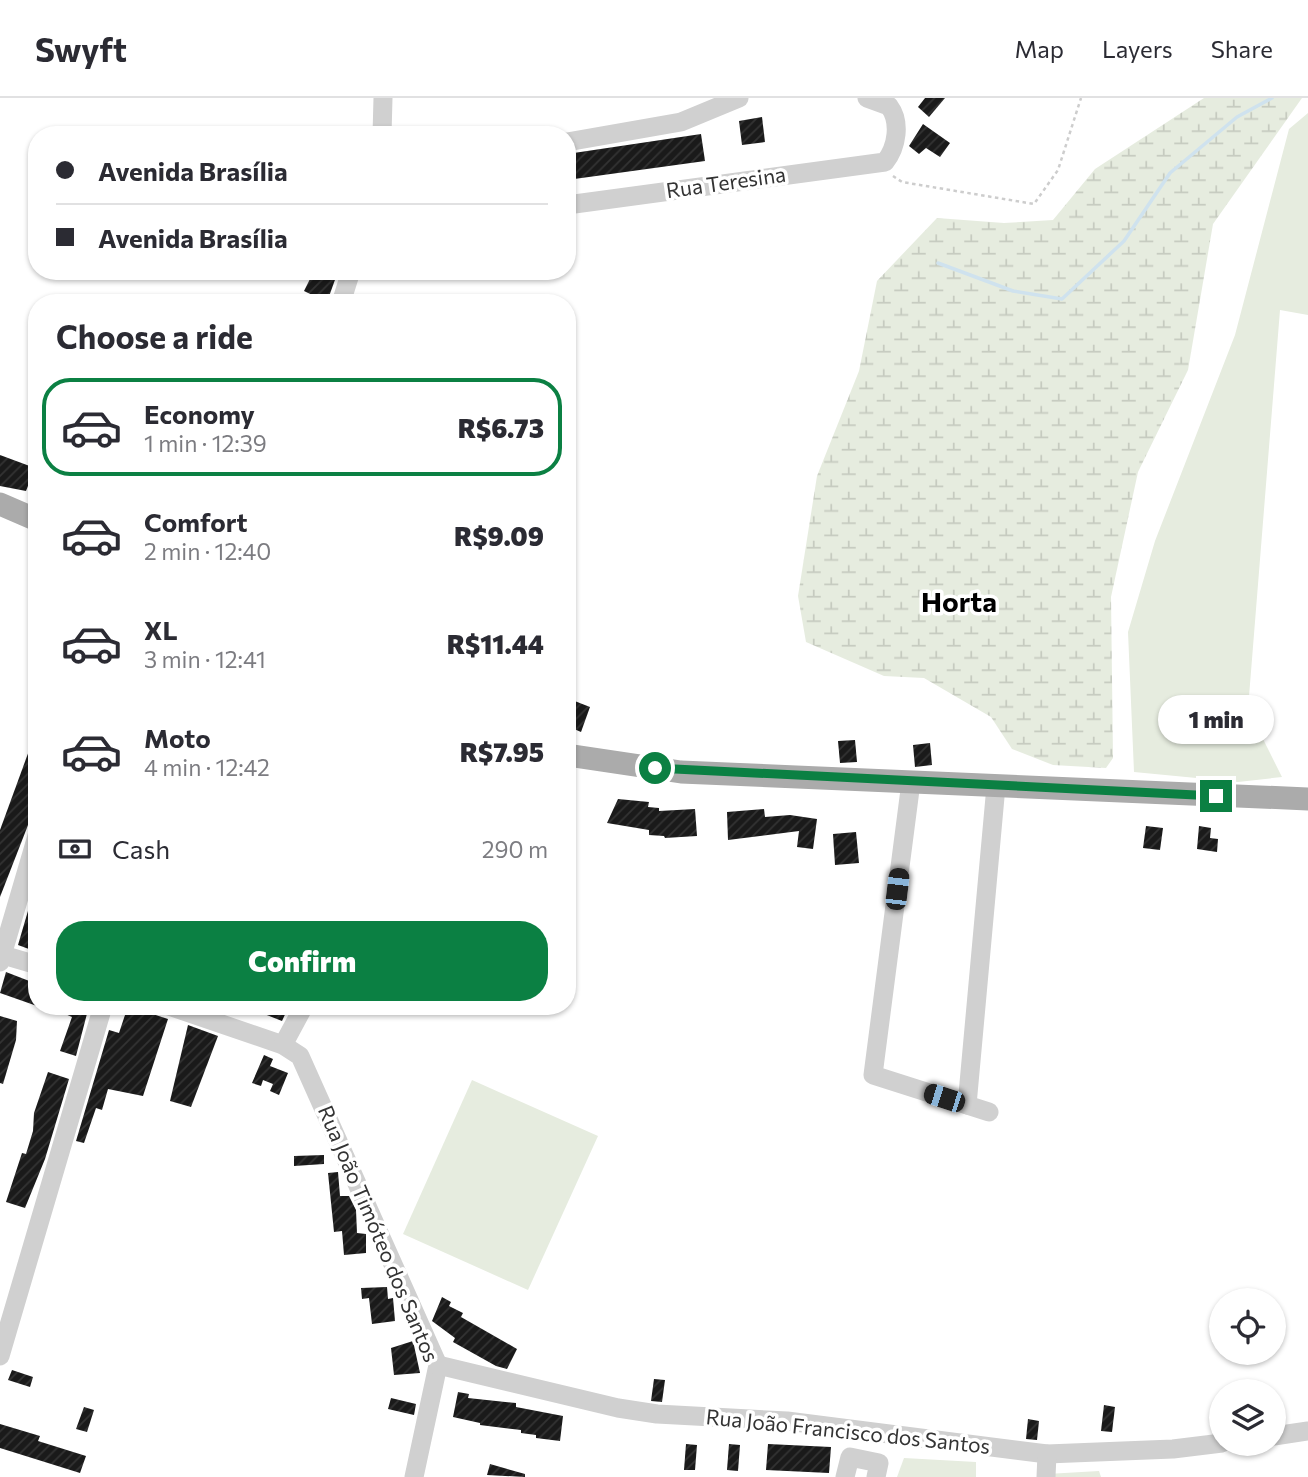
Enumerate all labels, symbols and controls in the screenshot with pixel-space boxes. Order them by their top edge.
text: Swyft [35,28,127,69]
text: Map [1015,34,1064,63]
text: Layers [1102,34,1173,63]
text: Share [1211,34,1273,63]
text: Avenida Brasília [98,155,288,186]
street label: Rua Teresina [664,161,787,202]
text: Avenida Brasília [98,222,288,253]
text: Choose a ride [56,316,253,356]
icon: car [60,396,123,459]
text: Economy [144,398,255,429]
text: R$6.73 [458,412,544,443]
text: 1 min · 12:39 [144,429,267,457]
icon: car [60,504,123,567]
text: Comfort [144,506,247,537]
text: R$9.09 [454,520,544,551]
text: 2 min · 12:40 [144,537,271,565]
district label: Horta [921,584,997,618]
icon: car [60,612,123,675]
text: XL [144,614,178,645]
text: R$11.44 [447,628,544,659]
text: 3 min · 12:41 [144,645,266,673]
callout: 1 min [1158,694,1274,744]
text: 1 min [1188,705,1244,733]
icon: car [60,720,123,783]
text: Moto [144,722,211,753]
text: R$7.95 [460,736,544,767]
route start [639,752,671,784]
text: 4 min · 12:42 [144,753,270,781]
route end [1200,780,1232,812]
icon: cash [56,830,94,868]
text: Cash [112,833,170,864]
text: 290 m [482,835,548,863]
car [885,867,910,911]
button: Confirm [56,921,548,1001]
car [921,1082,968,1114]
street label: Rua João Timóteo dos Santos [314,1101,445,1365]
map controls [1209,1288,1286,1456]
button: locate [1209,1288,1286,1365]
button: layers [1209,1379,1286,1456]
street label: Rua João Francisco dos Santos [705,1403,992,1458]

